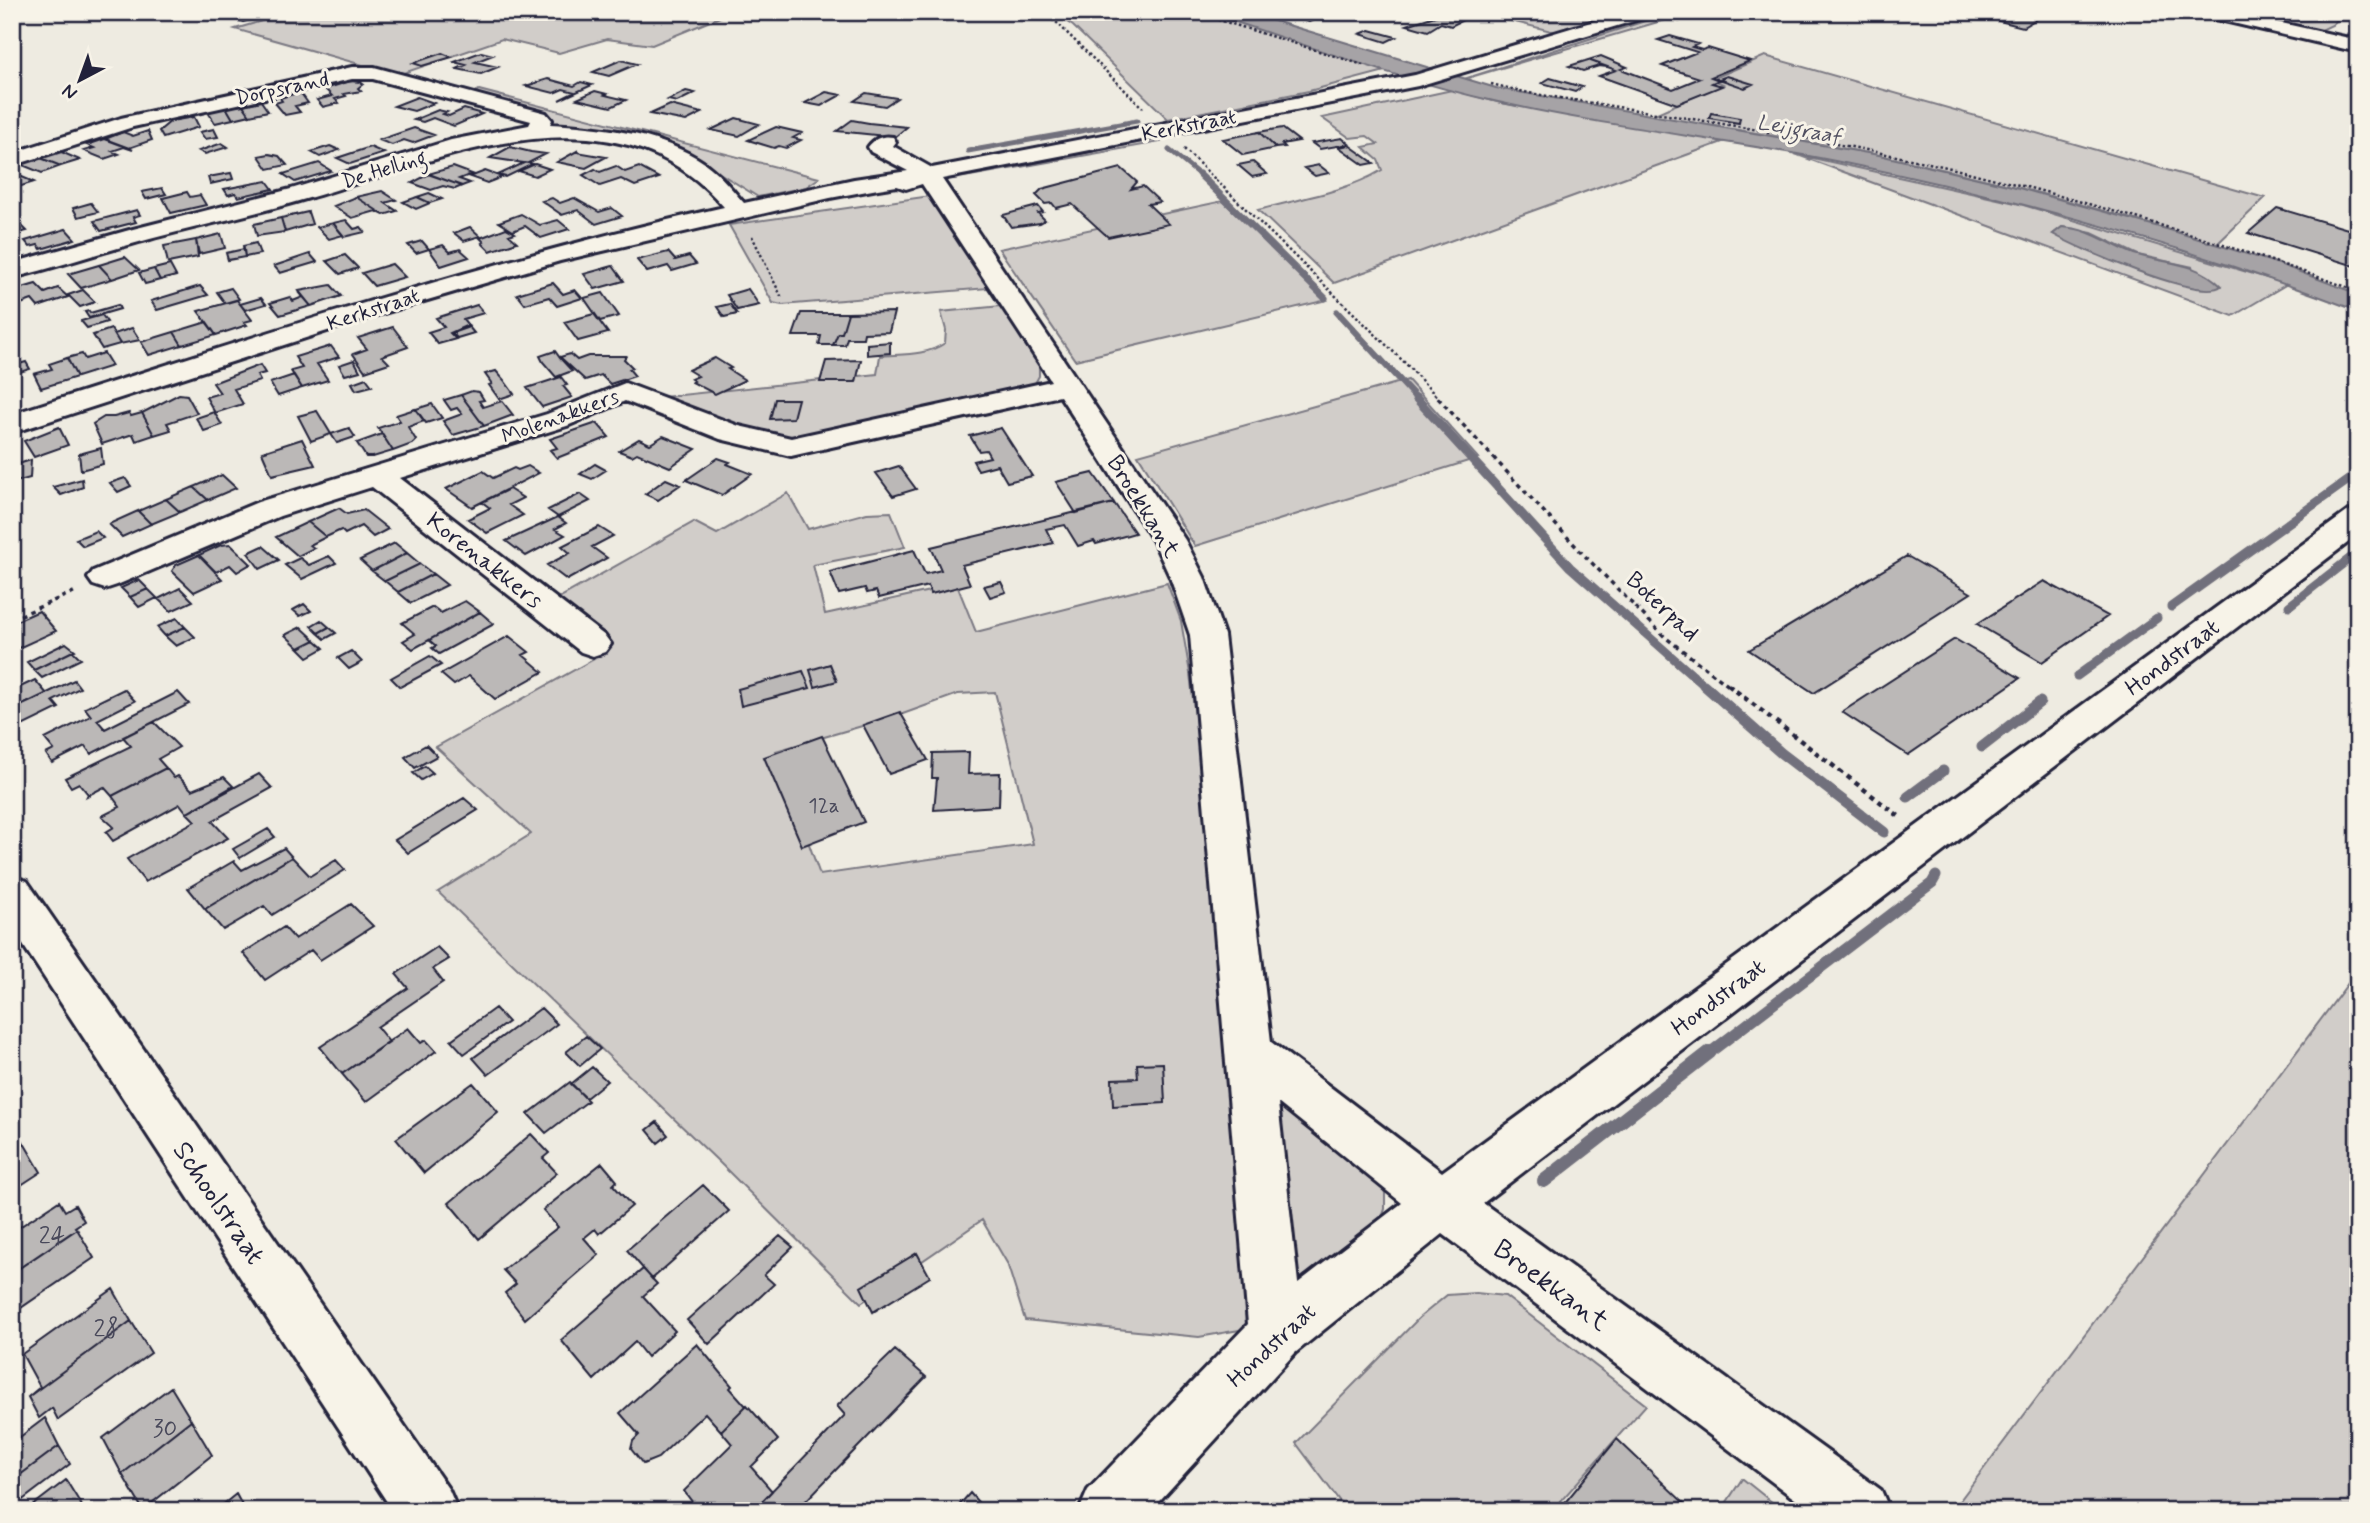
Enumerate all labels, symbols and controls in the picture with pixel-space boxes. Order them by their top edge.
north arrow [46,46,116,116]
street label: Dorpsrand [233,65,332,113]
text: N [57,78,83,105]
street label: Kerkstraat [1140,103,1239,149]
water label: Leijgraaf [1755,109,1846,154]
street label: De Helling [338,144,431,198]
street label: Kerkstraat [323,282,423,338]
street label: Molenakkers [498,383,623,451]
street label: Broekkant [1099,450,1187,564]
street label: Korenakkers [419,506,549,617]
street label: Boterpad [1619,565,1705,649]
street label: Hondstraat [2119,612,2226,704]
house number: 12a [808,792,840,820]
street label: Hondstraat [1665,952,1772,1044]
street label: Schoolstraat [163,1135,273,1272]
house number: 24 [39,1221,65,1252]
street label: Broekkant [1485,1231,1616,1341]
street label: Hondstraat [1221,1297,1323,1395]
house number: 28 [94,1314,118,1345]
house number: 30 [153,1414,177,1445]

